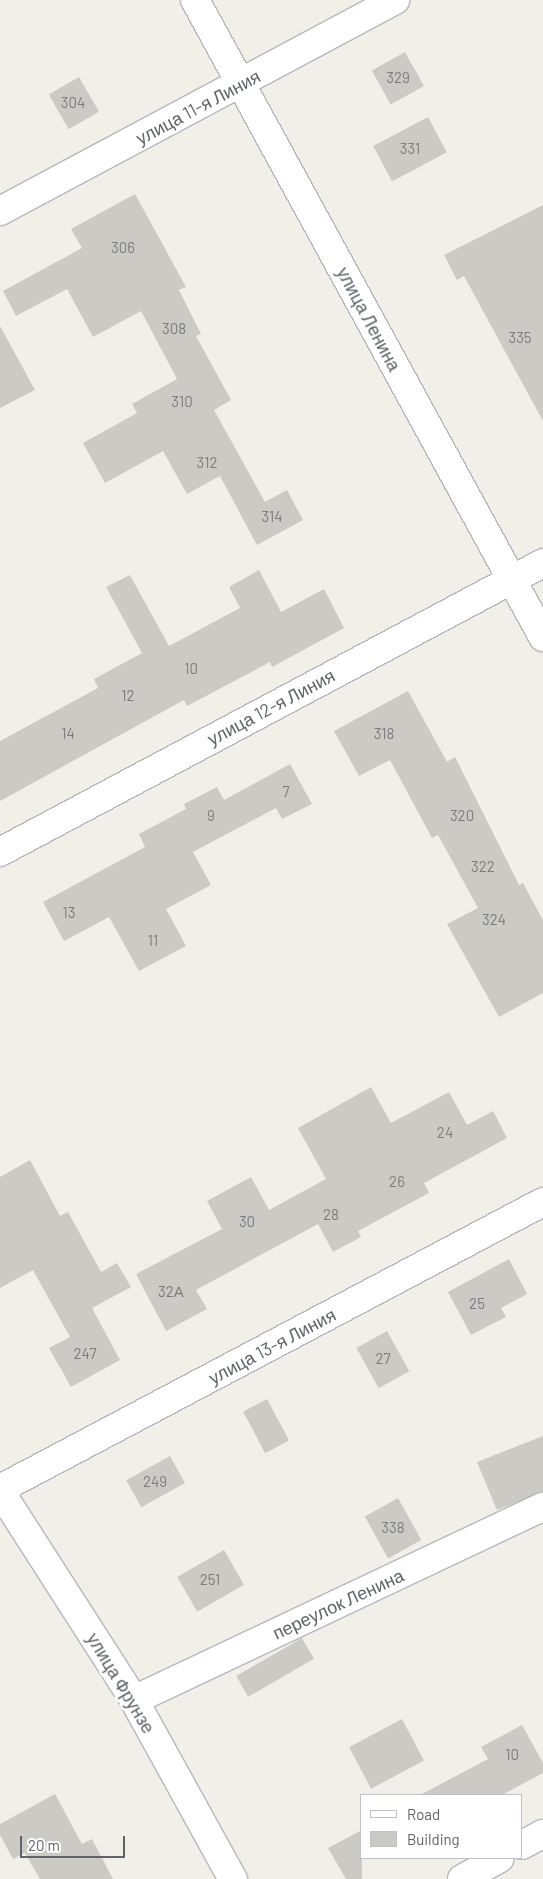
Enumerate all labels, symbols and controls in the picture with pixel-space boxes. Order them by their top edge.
street label: улица 11-я Линия [132,65,264,149]
house number: 329 [386,69,410,87]
house number: 304 [61,94,85,112]
house number: 331 [400,140,420,158]
house number: 306 [111,239,135,257]
street label: улица Ленина [333,263,405,375]
house number: 308 [162,320,186,338]
house number: 335 [508,329,532,347]
house number: 310 [171,393,193,411]
house number: 312 [197,454,217,472]
house number: 314 [261,508,283,526]
house number: 10 [184,660,198,678]
street label: улица 12-я Линия [204,664,338,750]
house number: 12 [121,687,135,705]
house number: 14 [61,725,75,743]
house number: 318 [374,725,394,743]
house number: 7 [282,783,290,801]
house number: 9 [207,807,215,825]
house number: 320 [450,807,474,825]
house number: 322 [471,858,495,876]
house number: 13 [63,904,75,922]
house number: 324 [482,911,506,929]
house number: 11 [148,932,158,950]
house number: 24 [437,1124,453,1142]
house number: 26 [389,1173,405,1191]
house number: 28 [323,1206,339,1224]
house number: 30 [239,1213,255,1231]
house number: 32А [158,1283,184,1301]
house number: 25 [469,1295,485,1313]
street label: улица 13-я Линия [205,1303,339,1389]
house number: 247 [74,1345,96,1363]
house number: 27 [375,1350,391,1368]
house number: 249 [143,1473,167,1491]
house number: 338 [381,1519,405,1537]
street label: переулок Ленина [269,1564,407,1644]
house number: 251 [200,1571,220,1589]
street label: улица Фрунзе [82,1629,160,1737]
house number: 10 [505,1746,519,1764]
legend [360,1794,523,1859]
text: Road [407,1805,440,1823]
scale bar [22,1826,128,1858]
text: Building [407,1830,460,1848]
text: 20 m [28,1836,60,1854]

